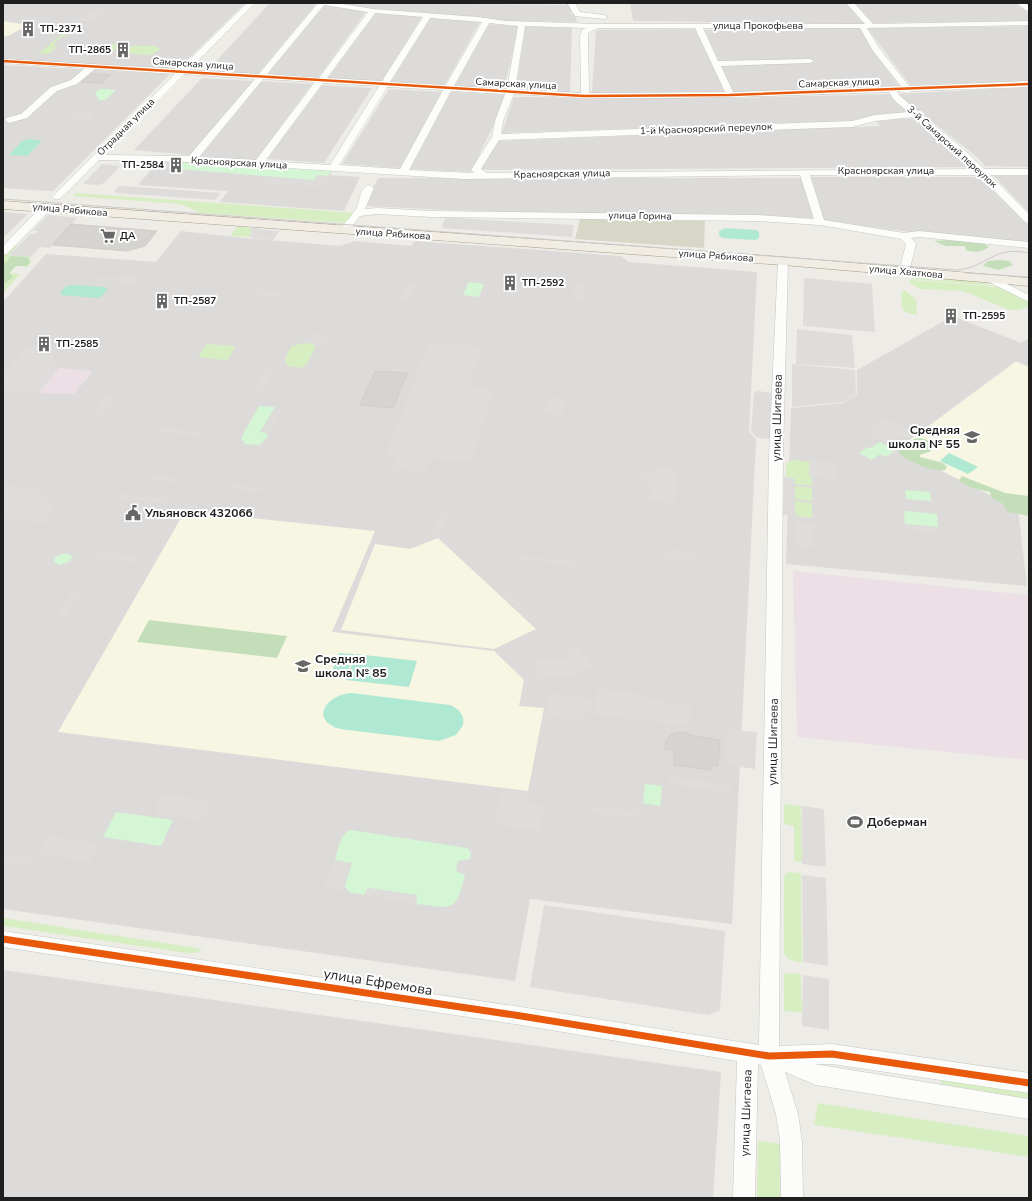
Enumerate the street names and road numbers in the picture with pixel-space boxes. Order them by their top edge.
street label: улица Прокофьева [713,19,803,33]
street label: Самарская улица [152,54,234,74]
street label: Самарская улица [475,75,557,93]
street label: Самарская улица [798,75,880,91]
street label: Отрадная улица [94,95,158,159]
street label: 3-й Самарский переулок [904,103,1001,192]
street label: 1-й Красноярский переулок [640,120,773,138]
street label: Красноярская улица [190,153,288,173]
street label: Красноярская улица [838,164,934,178]
street label: Красноярская улица [514,166,610,182]
street label: улица Рябикова [32,200,108,220]
street label: улица Горина [608,208,672,224]
street label: улица Рябикова [355,224,431,244]
street label: улица Рябикова [678,246,754,266]
street label: улица Хваткова [869,262,943,282]
street label: улица Шигаева [768,374,786,462]
street label: улица Шигаева [764,698,782,786]
street label: улица Ефремова [322,964,434,1000]
street label: улица Шигаева [736,1069,756,1157]

